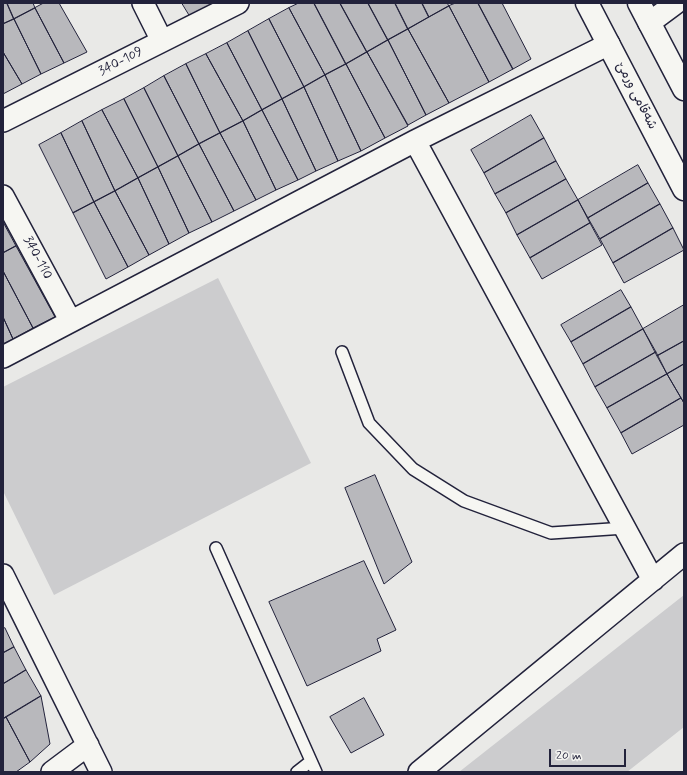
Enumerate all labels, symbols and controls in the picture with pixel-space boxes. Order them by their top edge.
street label: 340-109 [96,44,146,80]
street label: شەقامی ورمێ [612,60,660,132]
street label: 340-110 [19,234,55,282]
scale bar [551,741,628,767]
text: 20 m [556,748,582,764]

